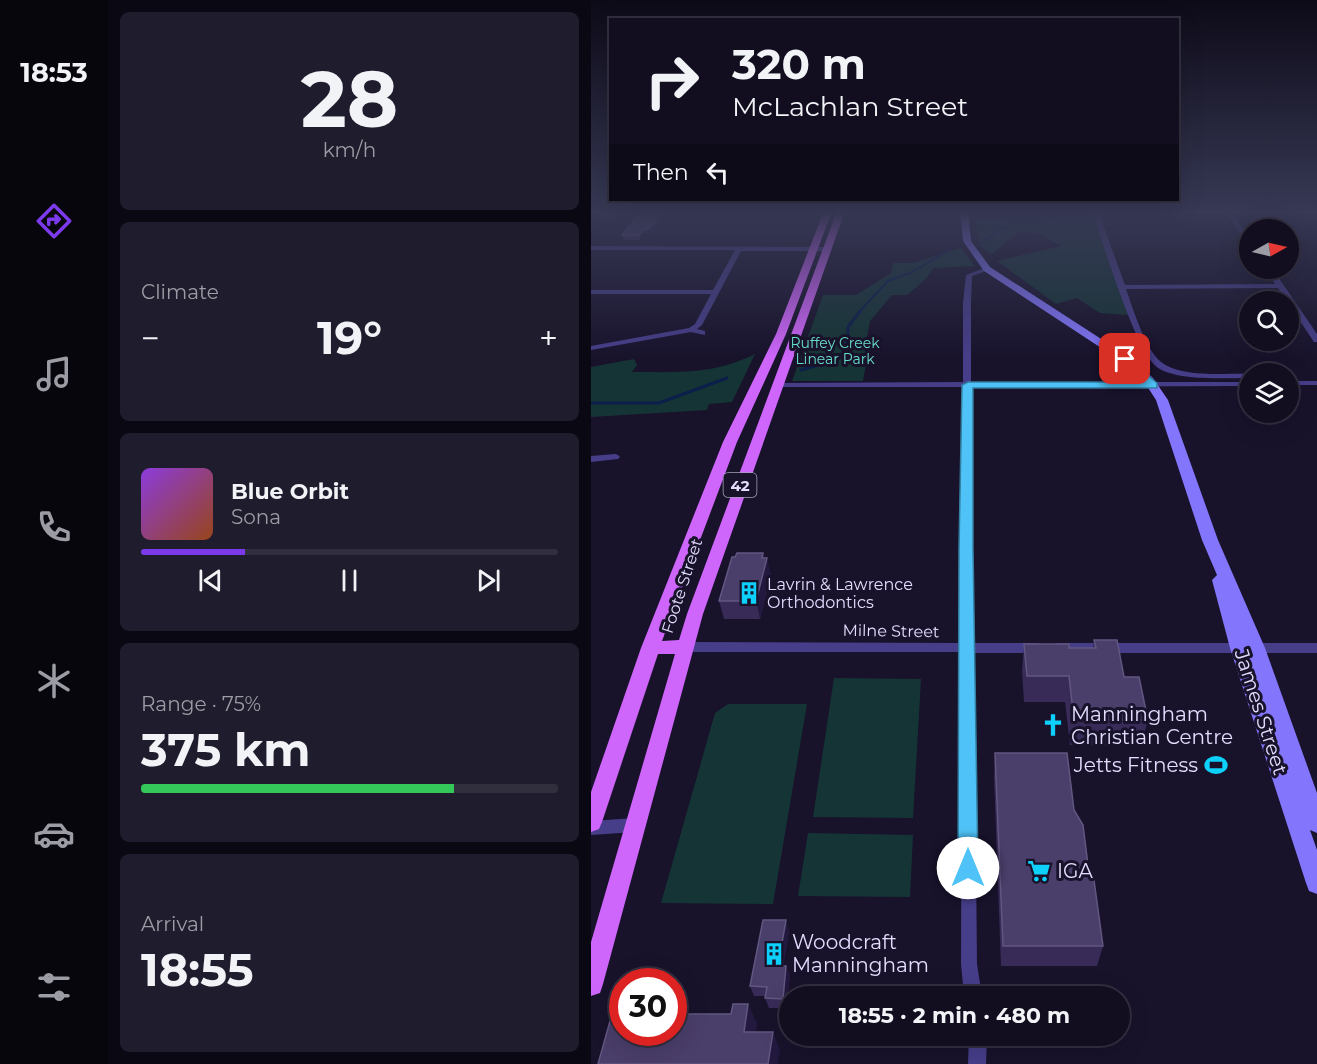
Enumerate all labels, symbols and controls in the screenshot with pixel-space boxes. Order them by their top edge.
text: 320 m [732,38,866,90]
icon: right [633,42,711,120]
text: 28 [301,51,398,147]
text: 18:53 [20,56,88,89]
text: McLachlan Street [732,90,968,123]
text: km/h [323,138,376,162]
icon: left [701,156,734,189]
text: Then [633,159,689,186]
icon: directions [33,200,75,242]
north arrow [1239,219,1299,279]
map controls [1239,219,1299,423]
text: Climate [141,280,219,304]
button: search [1239,291,1299,351]
text: 19° [317,310,382,365]
text: − [141,318,160,358]
text: + [539,318,558,358]
pin [1099,333,1150,384]
park label: Ruffey Creek Linear Park [790,334,880,368]
icon: arrive [1108,342,1141,375]
icon: music [33,353,75,395]
button: layers [1239,363,1299,423]
road number: 42 [723,473,757,497]
text: Blue Orbit [231,478,349,505]
text: Sona [231,505,281,529]
icon: phone [33,506,75,548]
street label: Foote Street [658,536,706,636]
icon: previous [194,564,227,597]
icon: pause [333,564,366,597]
icon: next [472,564,505,597]
place label: Lavrin & Lawrence Orthodontics [767,575,913,612]
building icon: Lavrin & Lawrence Orthodontics [736,580,762,606]
street label: Milne Street [842,621,940,641]
street label: James Street [1229,645,1293,778]
icon: climate [33,660,75,702]
text: Range · 75% [141,692,261,716]
place label: Manningham Christian Centre [1071,702,1233,749]
church icon: Manningham Christian Centre [1040,712,1066,738]
text: 375 km [141,722,310,777]
sports icon: Jetts Fitness [1203,752,1229,778]
place label: Jetts Fitness [1073,753,1198,777]
icon: car [33,813,75,855]
position arrow [936,836,1000,900]
supermarket icon: IGA [1026,858,1052,884]
place label: IGA [1057,859,1094,883]
text: Arrival [141,912,204,936]
place label: Woodcraft Manningham [792,930,929,977]
building icon: Woodcraft Manningham [761,941,787,967]
text: 18:55 [141,942,253,997]
icon: filters [33,966,75,1008]
speed limit sign: 30 [609,968,687,1046]
text: 18:55 · 2 min · 480 m [839,1002,1070,1029]

